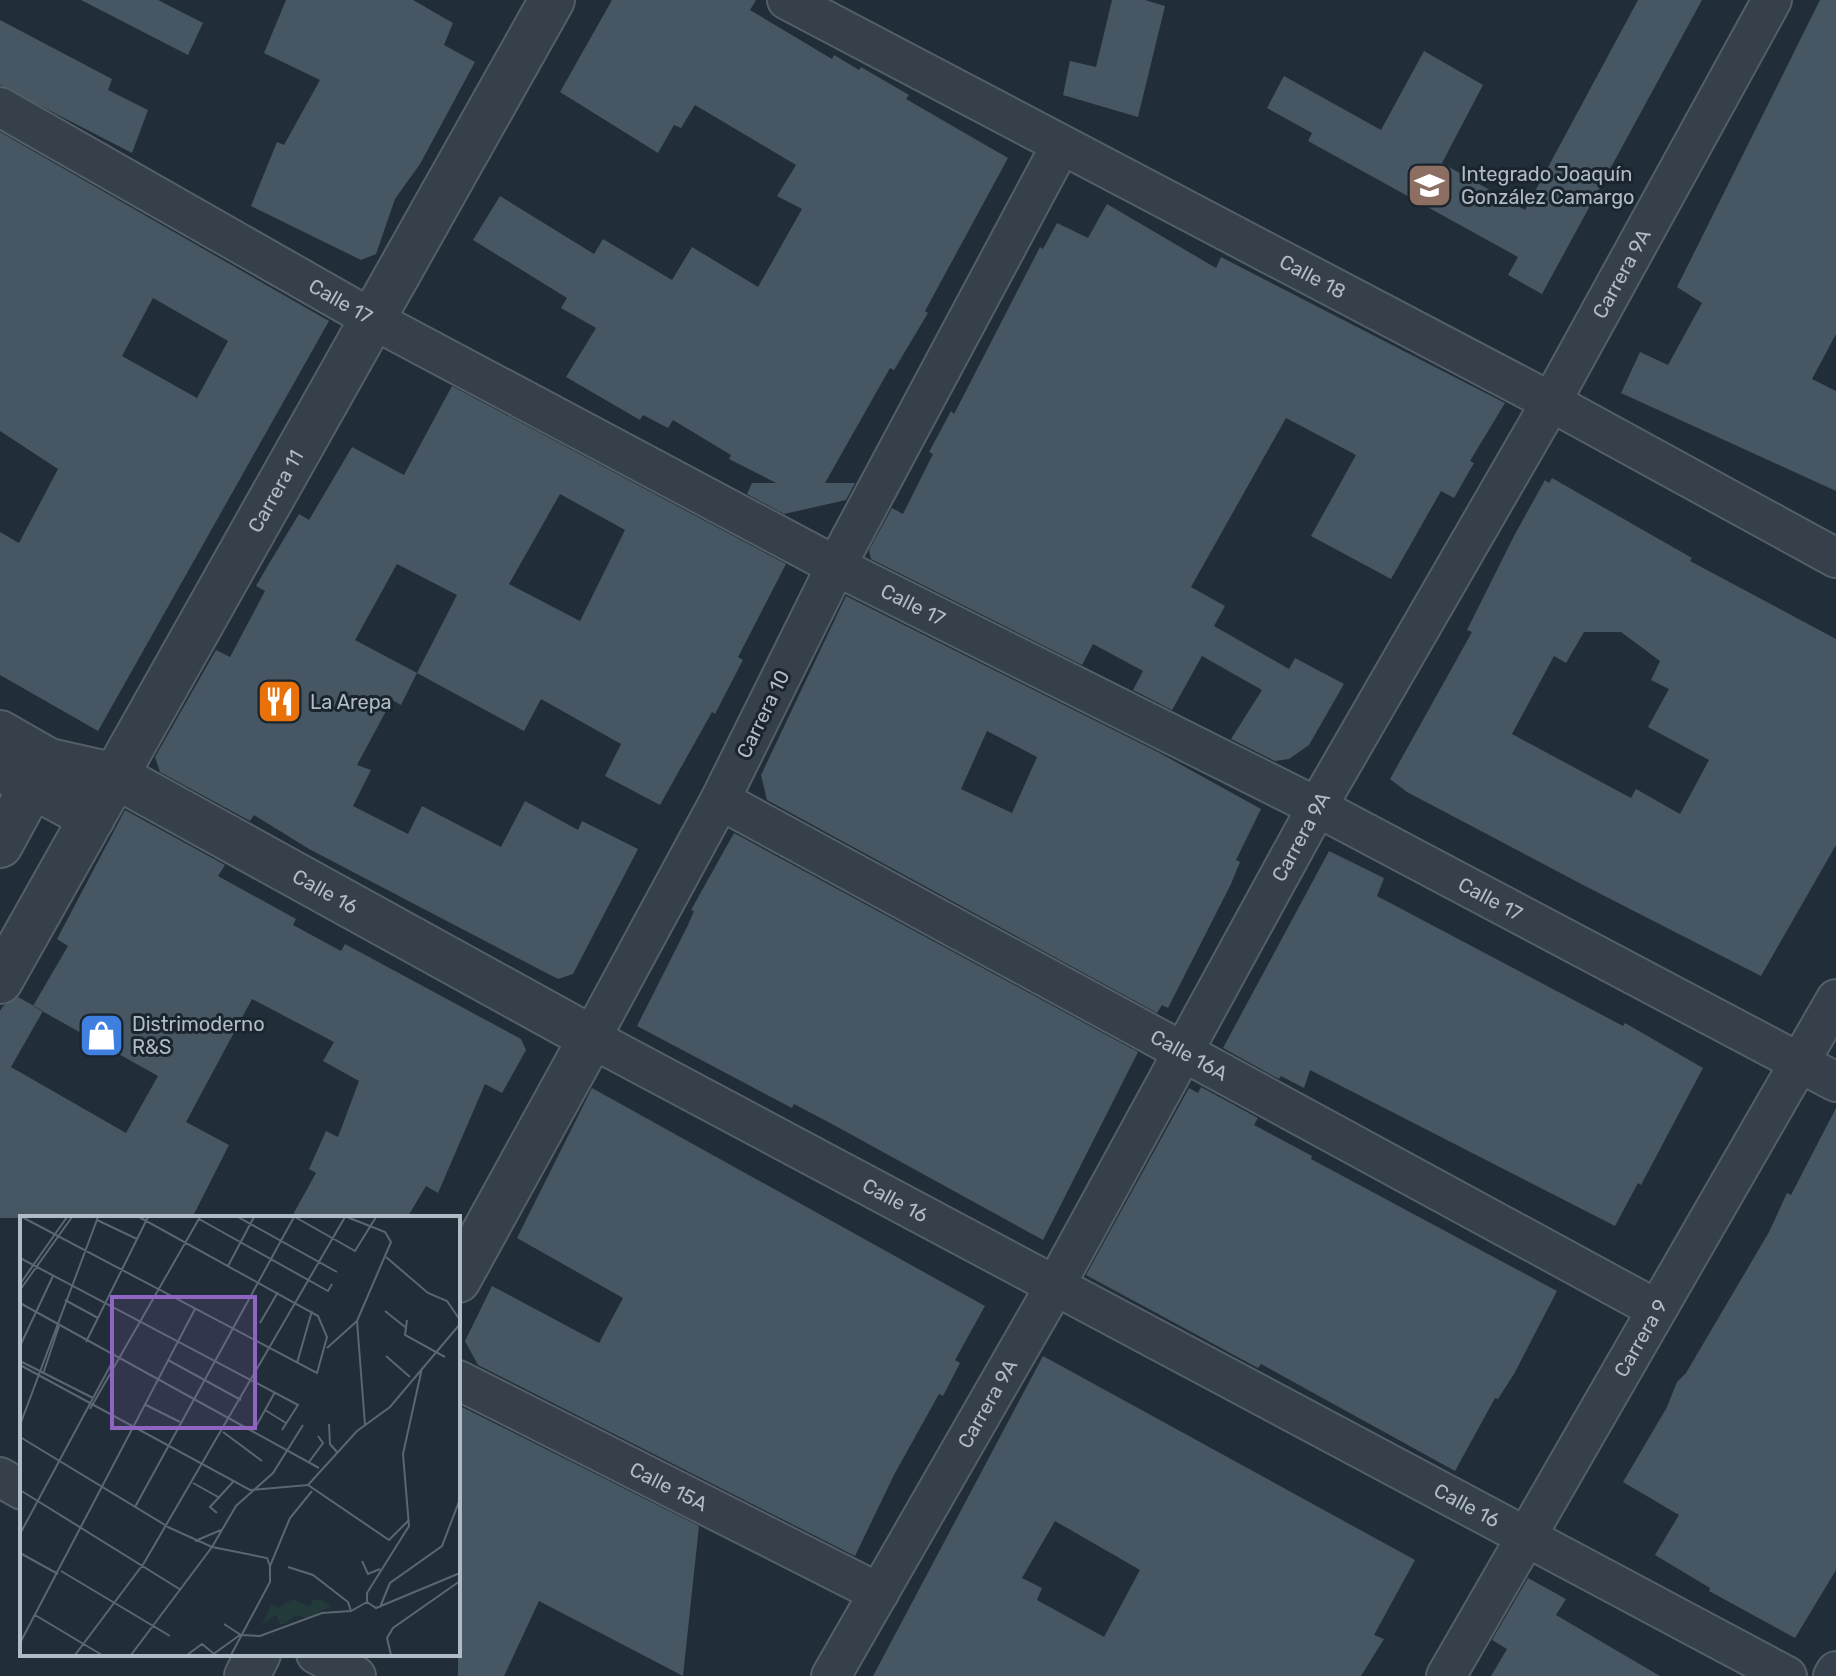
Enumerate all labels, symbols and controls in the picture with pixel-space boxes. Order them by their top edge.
school or university icon: Integrado Joaquín González Camargo [1406,162,1454,210]
place label: Integrado Joaquín González Camargo [1461,162,1635,209]
street label: Carrera 9A [1587,225,1656,323]
street label: Calle 18 [1275,249,1350,304]
street label: Calle 17 [305,274,377,329]
street label: Carrera 11 [243,446,308,537]
street label: Calle 17 [877,578,949,631]
street label: Carrera 10 [731,666,795,762]
restaurant icon: La Arepa [255,678,303,726]
place label: La Arepa [310,690,392,714]
street label: Carrera 9A [1267,788,1335,886]
street label: Calle 16 [288,864,362,919]
street label: Calle 17 [1454,872,1526,926]
shop icon: Distrimoderno R&S [77,1011,125,1059]
place label: Distrimoderno R&S [132,1012,265,1059]
street label: Calle 16A [1146,1024,1232,1086]
street label: Calle 16 [858,1173,932,1228]
inset map [20,1216,460,1656]
street label: Carrera 9 [1609,1295,1673,1381]
street label: Carrera 9A [952,1355,1022,1452]
street label: Calle 15A [626,1457,712,1516]
street label: Calle 16 [1430,1478,1504,1533]

